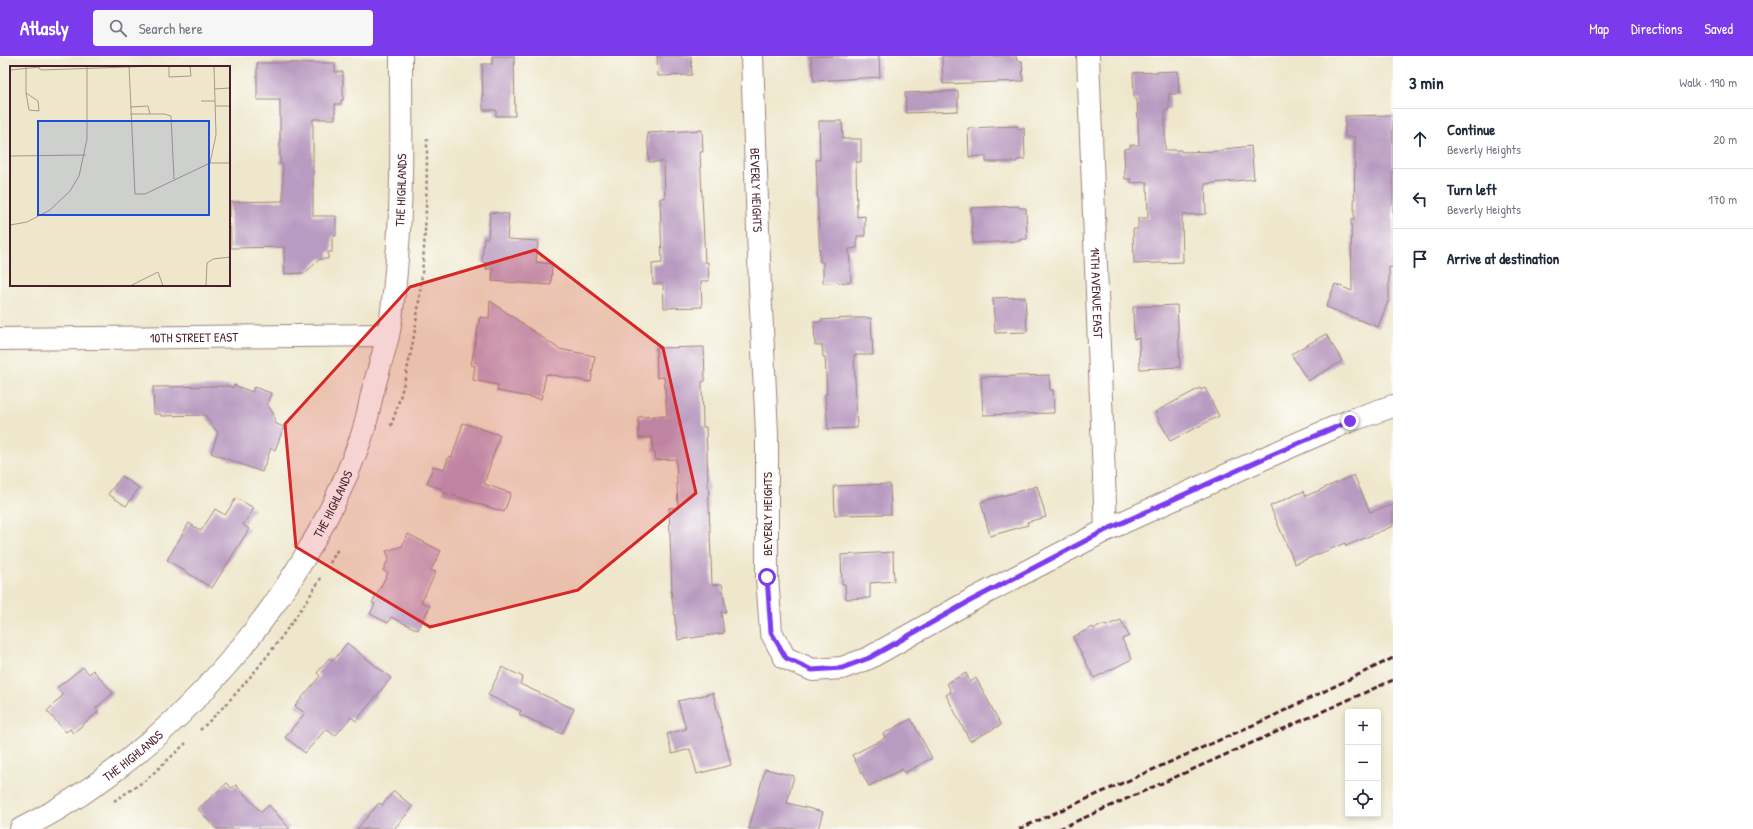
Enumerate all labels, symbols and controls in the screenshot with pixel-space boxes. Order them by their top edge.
search box [93,10,373,46]
text: Atlasly [20,15,69,41]
icon: search [107,17,129,39]
text: Search here [139,18,203,39]
text: Map [1589,19,1609,38]
text: Directions [1631,19,1682,38]
text: Saved [1704,19,1733,38]
inset map [10,66,230,286]
text: 3 min [1409,71,1444,94]
text: Walk · 190 m [1679,73,1737,91]
text: Continue [1447,119,1495,140]
icon: ahead [1409,128,1431,150]
text: 20 m [1713,130,1737,148]
text: Beverly Heights [1447,140,1521,158]
street label: BEVERLY HEIGHTS [746,148,767,232]
street label: THE HIGHLANDS [390,154,410,227]
text: Turn left [1447,179,1497,200]
icon: left [1409,188,1431,210]
text: 170 m [1708,190,1737,208]
text: Beverly Heights [1447,200,1521,218]
street label: 14TH AVENUE EAST [1086,247,1108,340]
icon: arrive [1409,248,1431,270]
text: Arrive at destination [1447,248,1559,269]
street label: 10TH STREET EAST [150,328,239,346]
route end [1341,412,1359,430]
street label: THE HIGHLANDS [309,468,356,541]
street label: BEVERLY HEIGHTS [758,472,776,556]
route start [758,568,776,586]
map controls [1345,709,1381,817]
button: + [1345,709,1381,745]
street label: THE HIGHLANDS [99,726,167,786]
button: − [1345,745,1381,781]
button: locate [1345,781,1381,817]

